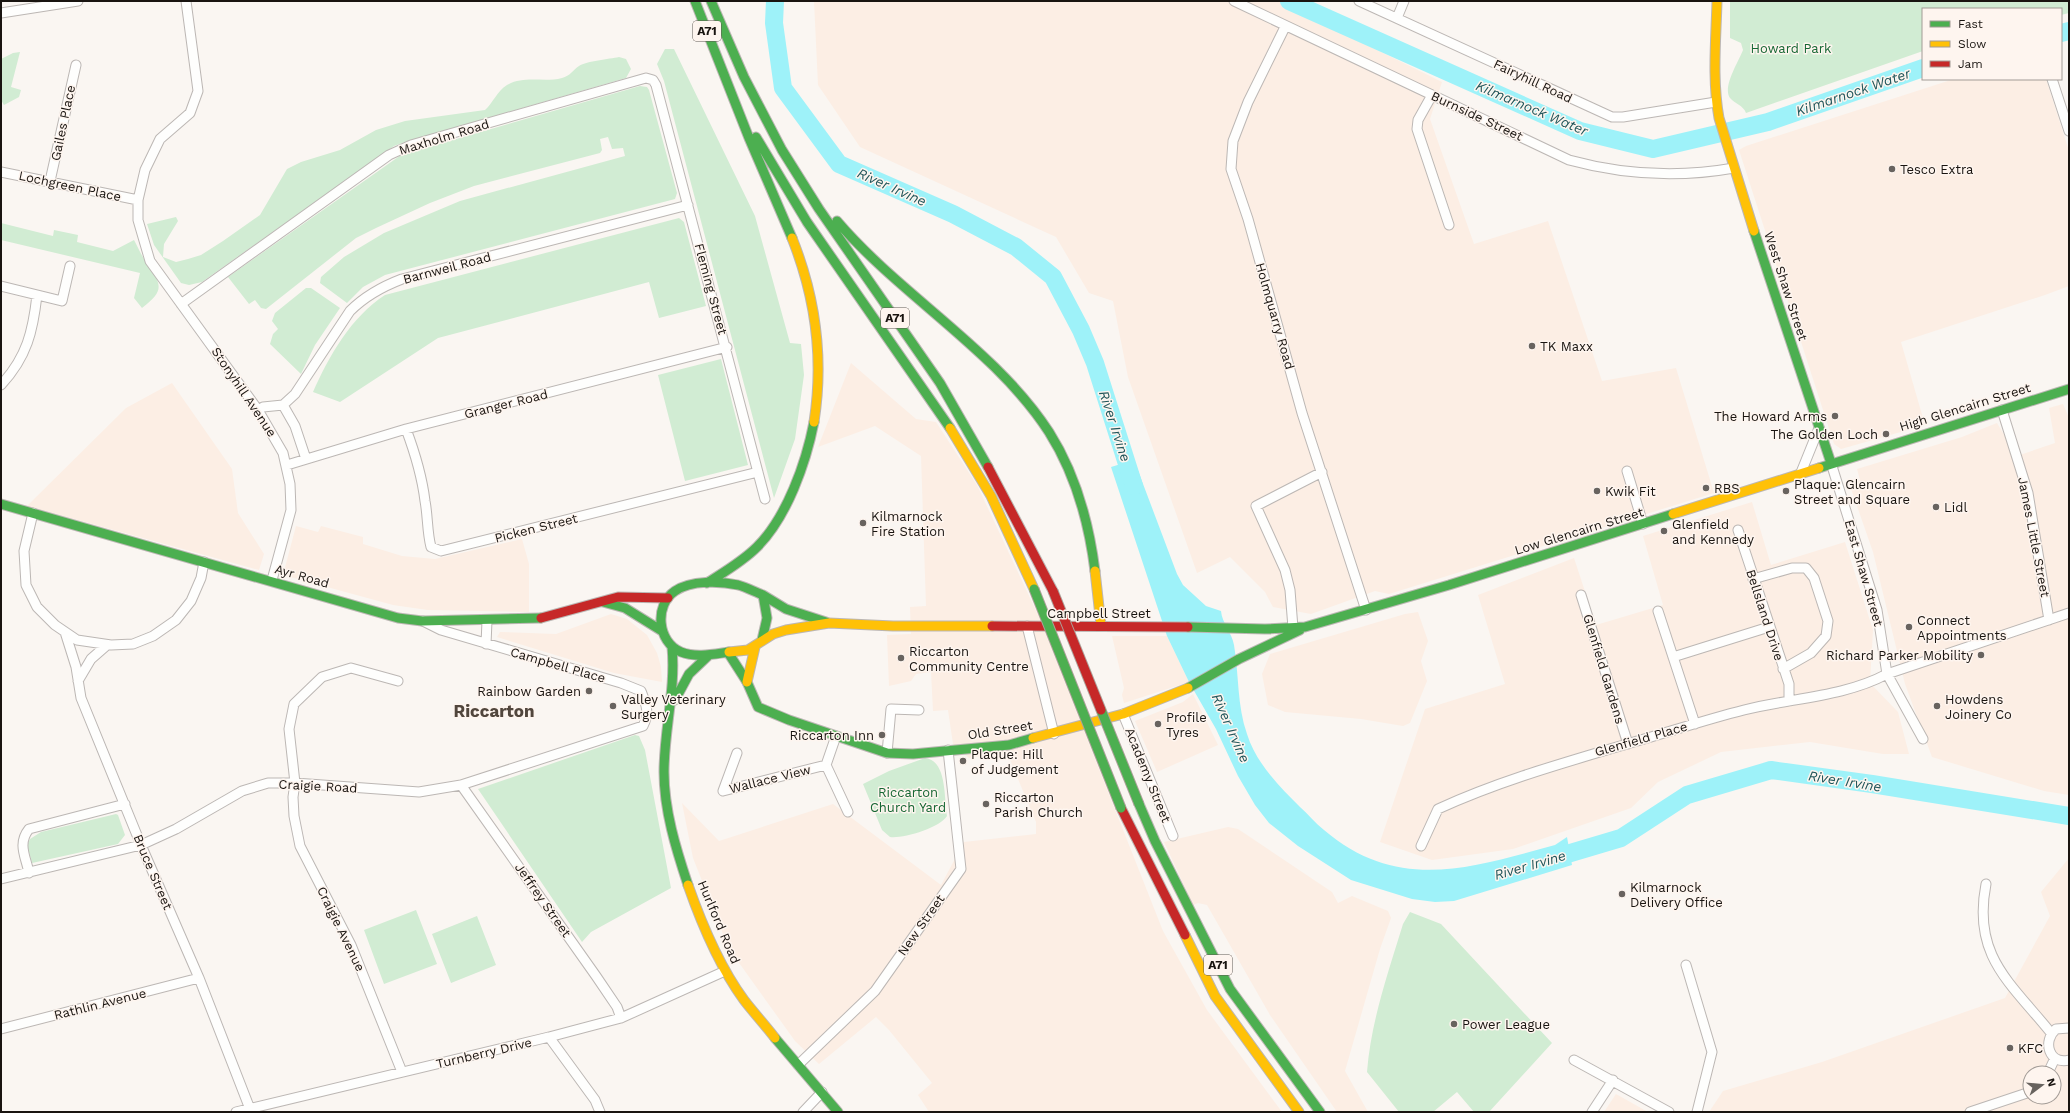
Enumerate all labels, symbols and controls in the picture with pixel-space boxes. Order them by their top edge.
legend [1922,8,2062,80]
text: Fast [1958,17,1983,31]
road number: A71 [693,21,721,41]
text: Slow [1958,37,1986,51]
park label: Howard Park [1751,41,1832,56]
street label: Fairyhill Road [1491,56,1575,106]
text: Jam [1958,57,1983,71]
water label: Kilmarnock Water [1794,65,1913,119]
water label: Kilmarnock Water [1474,77,1591,139]
street label: Gailes Place [48,84,78,162]
street label: Burnside Street [1429,88,1526,144]
street label: Maxholm Road [397,116,491,158]
place label: Tesco Extra [1900,162,1974,177]
marker: Tesco Extra [1887,164,1897,174]
water label: River Irvine [855,165,929,209]
street label: Lochgreen Place [17,168,123,204]
street label: West Shaw Street [1761,229,1811,343]
street label: Fleming Street [692,242,731,337]
street label: Barnweil Road [401,249,493,287]
street label: Holmquarry Road [1253,261,1297,371]
road number: A71 [881,308,909,328]
place label: TK Maxx [1540,339,1593,354]
marker: TK Maxx [1527,341,1537,351]
street label: Stonyhill Avenue [208,344,280,440]
street label: High Glencairn Street [1898,380,2033,434]
street label: Granger Road [463,386,549,422]
water label: River Irvine [1096,388,1134,464]
place label: The Howard Arms [1714,409,1827,424]
marker: The Howard Arms [1830,411,1840,421]
place label: The Golden Loch [1770,427,1878,442]
marker: The Golden Loch [1881,429,1891,439]
street label: James Little Street [2015,476,2053,599]
place label: Plaque: Glencairn Street and Square [1794,477,1910,507]
place label: RBS [1714,481,1739,496]
marker: RBS [1701,483,1711,493]
place label: Kwik Fit [1605,484,1656,499]
marker: Kwik Fit [1592,486,1602,496]
marker: Plaque: Glencairn Street and Square [1781,486,1791,496]
place label: Lidl [1944,500,1967,515]
marker: Lidl [1931,502,1941,512]
street label: Low Glencairn Street [1513,504,1646,558]
place label: Kilmarnock Fire Station [871,509,945,539]
street label: Picken Street [493,510,580,546]
place label: Glenfield and Kennedy [1672,517,1754,547]
marker: Kilmarnock Fire Station [858,518,868,528]
street label: East Shaw Street [1842,518,1887,629]
marker: Glenfield and Kennedy [1659,526,1669,536]
street label: Ayr Road [273,561,331,591]
street label: Bellsland Drive [1743,567,1787,663]
street label: Campbell Street [1047,606,1151,621]
street label: Glenfield Gardens [1580,612,1628,726]
place label: Connect Appointments [1917,613,2007,643]
marker: Connect Appointments [1904,622,1914,632]
street label: Campbell Place [509,644,607,686]
place label: Riccarton Community Centre [909,644,1029,674]
place label: Richard Parker Mobility [1826,648,1973,663]
marker: Richard Parker Mobility [1976,650,1986,660]
marker: Riccarton Community Centre [896,653,906,663]
place label: Rainbow Garden [477,684,581,699]
marker: Rainbow Garden [584,686,594,696]
water label: River Irvine [1209,691,1253,765]
place label: Valley Veterinary Surgery [621,692,726,722]
place label: Howdens Joinery Co [1945,692,2012,722]
district label: Riccarton [453,701,535,721]
marker: Valley Veterinary Surgery [608,701,618,711]
marker: Howdens Joinery Co [1932,701,1942,711]
place label: Profile Tyres [1166,710,1207,740]
street label: Old Street [967,717,1034,743]
marker: Profile Tyres [1153,719,1163,729]
street label: Glenfield Place [1593,719,1689,759]
street label: Academy Street [1122,725,1174,825]
place label: Riccarton Inn [790,728,874,743]
marker: Riccarton Inn [877,730,887,740]
place label: Plaque: Hill of Judgement [971,747,1059,777]
marker: Plaque: Hill of Judgement [958,756,968,766]
street label: Wallace View [728,762,812,796]
water label: River Irvine [1807,767,1883,795]
street label: Craigie Road [278,776,358,796]
park label: Riccarton Church Yard [870,785,946,815]
place label: Riccarton Parish Church [994,790,1083,820]
marker: Riccarton Parish Church [981,799,991,809]
street label: Bruce Street [130,832,176,912]
water label: River Irvine [1492,847,1568,883]
street label: Jeffrey Street [512,860,574,940]
street label: Hurlford Road [695,878,743,966]
place label: Kilmarnock Delivery Office [1630,880,1723,910]
street label: Craigie Avenue [314,884,368,974]
marker: Kilmarnock Delivery Office [1617,889,1627,899]
street label: New Street [895,891,948,958]
road number: A71 [1204,955,1232,975]
street label: Rathlin Avenue [52,985,148,1023]
place label: Power League [1462,1017,1550,1032]
marker: Power League [1449,1019,1459,1029]
street label: Turnberry Drive [435,1035,533,1071]
place label: KFC [2018,1041,2043,1056]
marker: KFC [2005,1043,2015,1053]
north arrow [2022,1065,2062,1105]
text: N [2044,1077,2059,1088]

